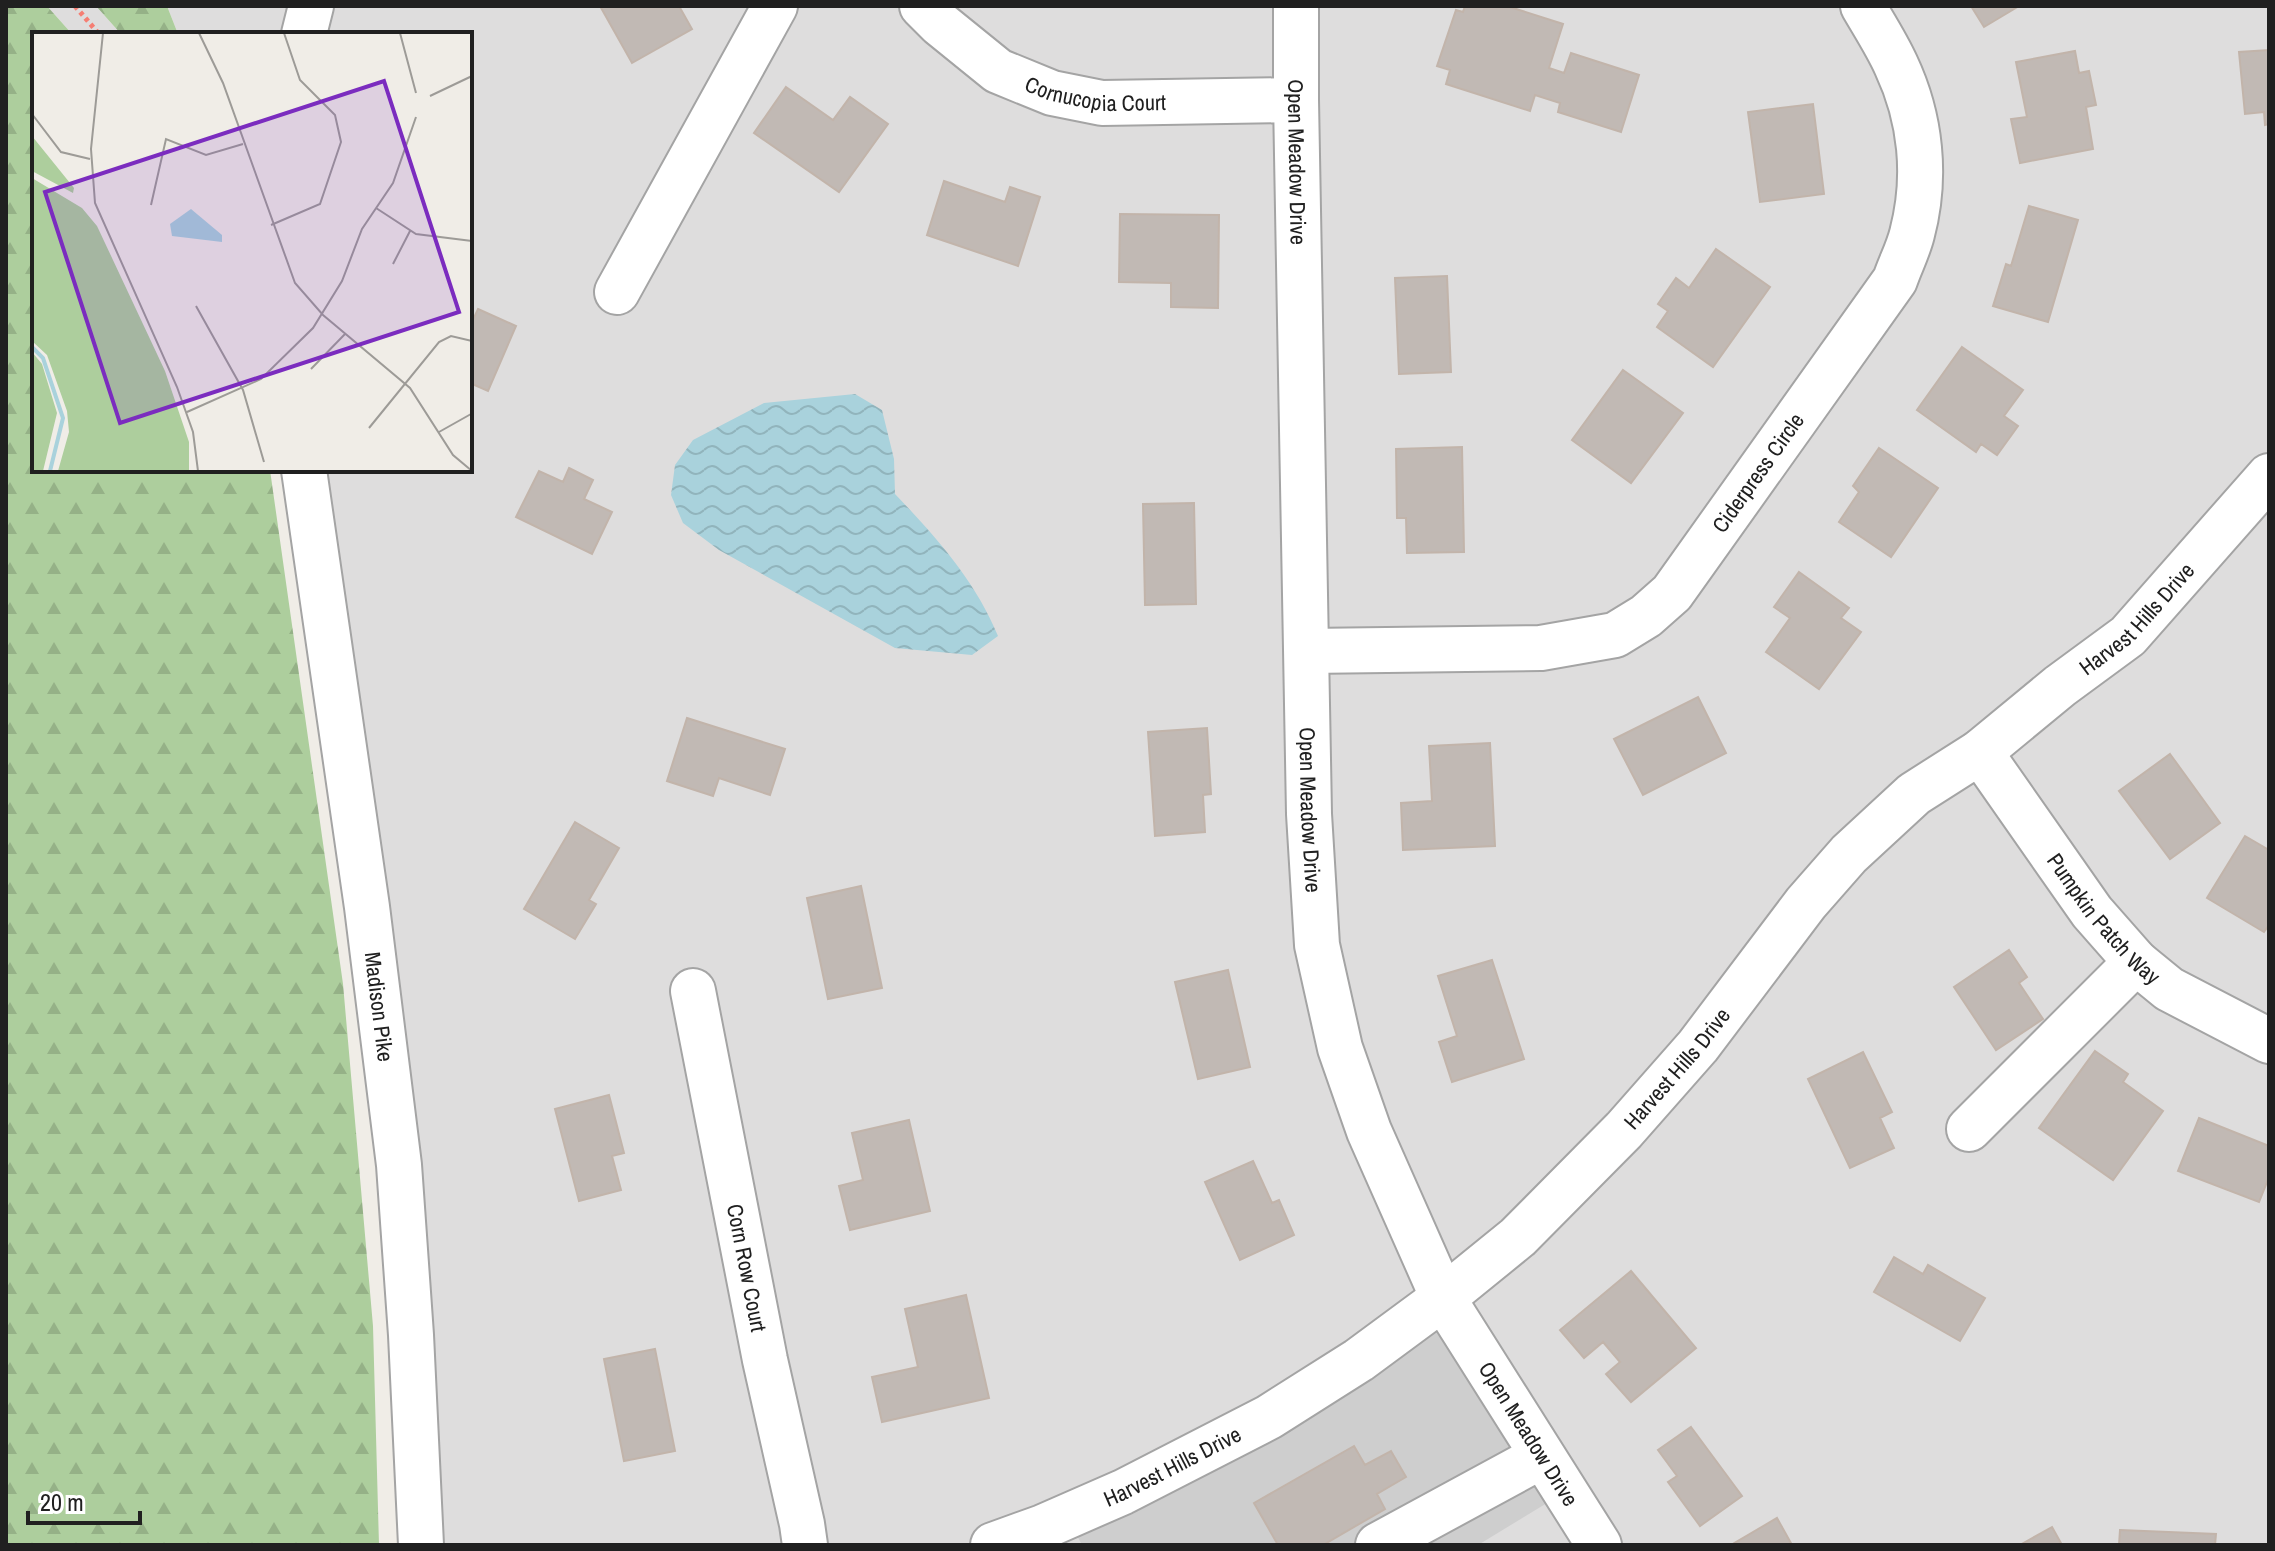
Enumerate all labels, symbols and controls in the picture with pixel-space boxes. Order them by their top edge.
inset map [32,32,472,472]
street label: Cornucopia Court [1021,69,1166,118]
street label: Open Meadow Drive [1281,79,1314,245]
street label: Ciderpress Circle [1705,407,1811,539]
street label: Harvest Hills Drive [2073,556,2201,682]
street label: Open Meadow Drive [1292,727,1329,893]
street label: Pumpkin Patch Way [2040,847,2167,991]
street label: Madison Pike [358,950,401,1063]
street label: Harvest Hills Drive [1617,1001,1737,1135]
street label: Corn Row Court [720,1201,774,1334]
street label: Open Meadow Drive [1472,1356,1586,1512]
street label: Harvest Hills Drive [1099,1419,1246,1514]
scale bar [28,1475,140,1525]
text: 20 m [40,1486,84,1518]

